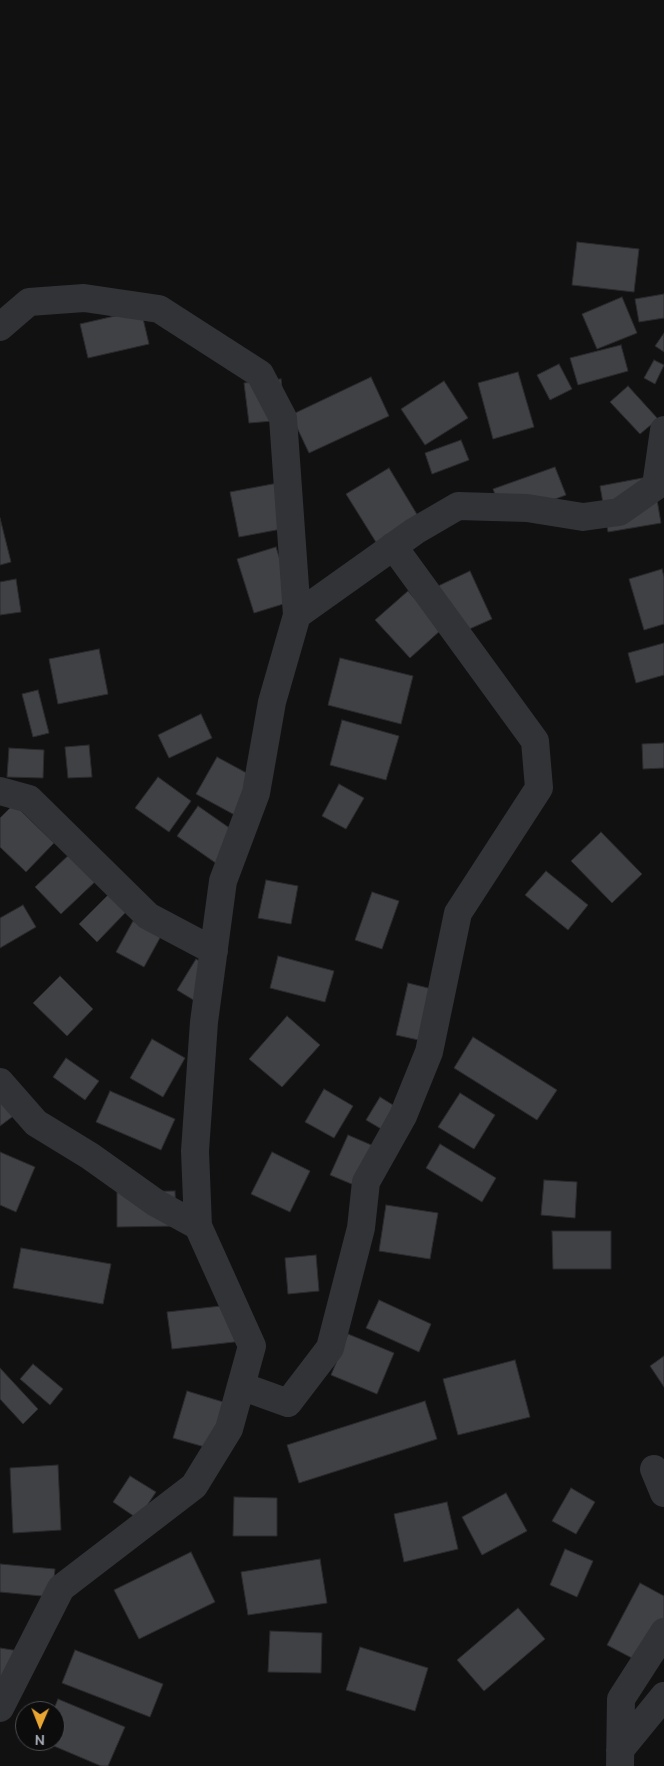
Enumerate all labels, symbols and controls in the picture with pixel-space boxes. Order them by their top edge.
north arrow [15,1701,65,1751]
text: N [34,1732,45,1748]

